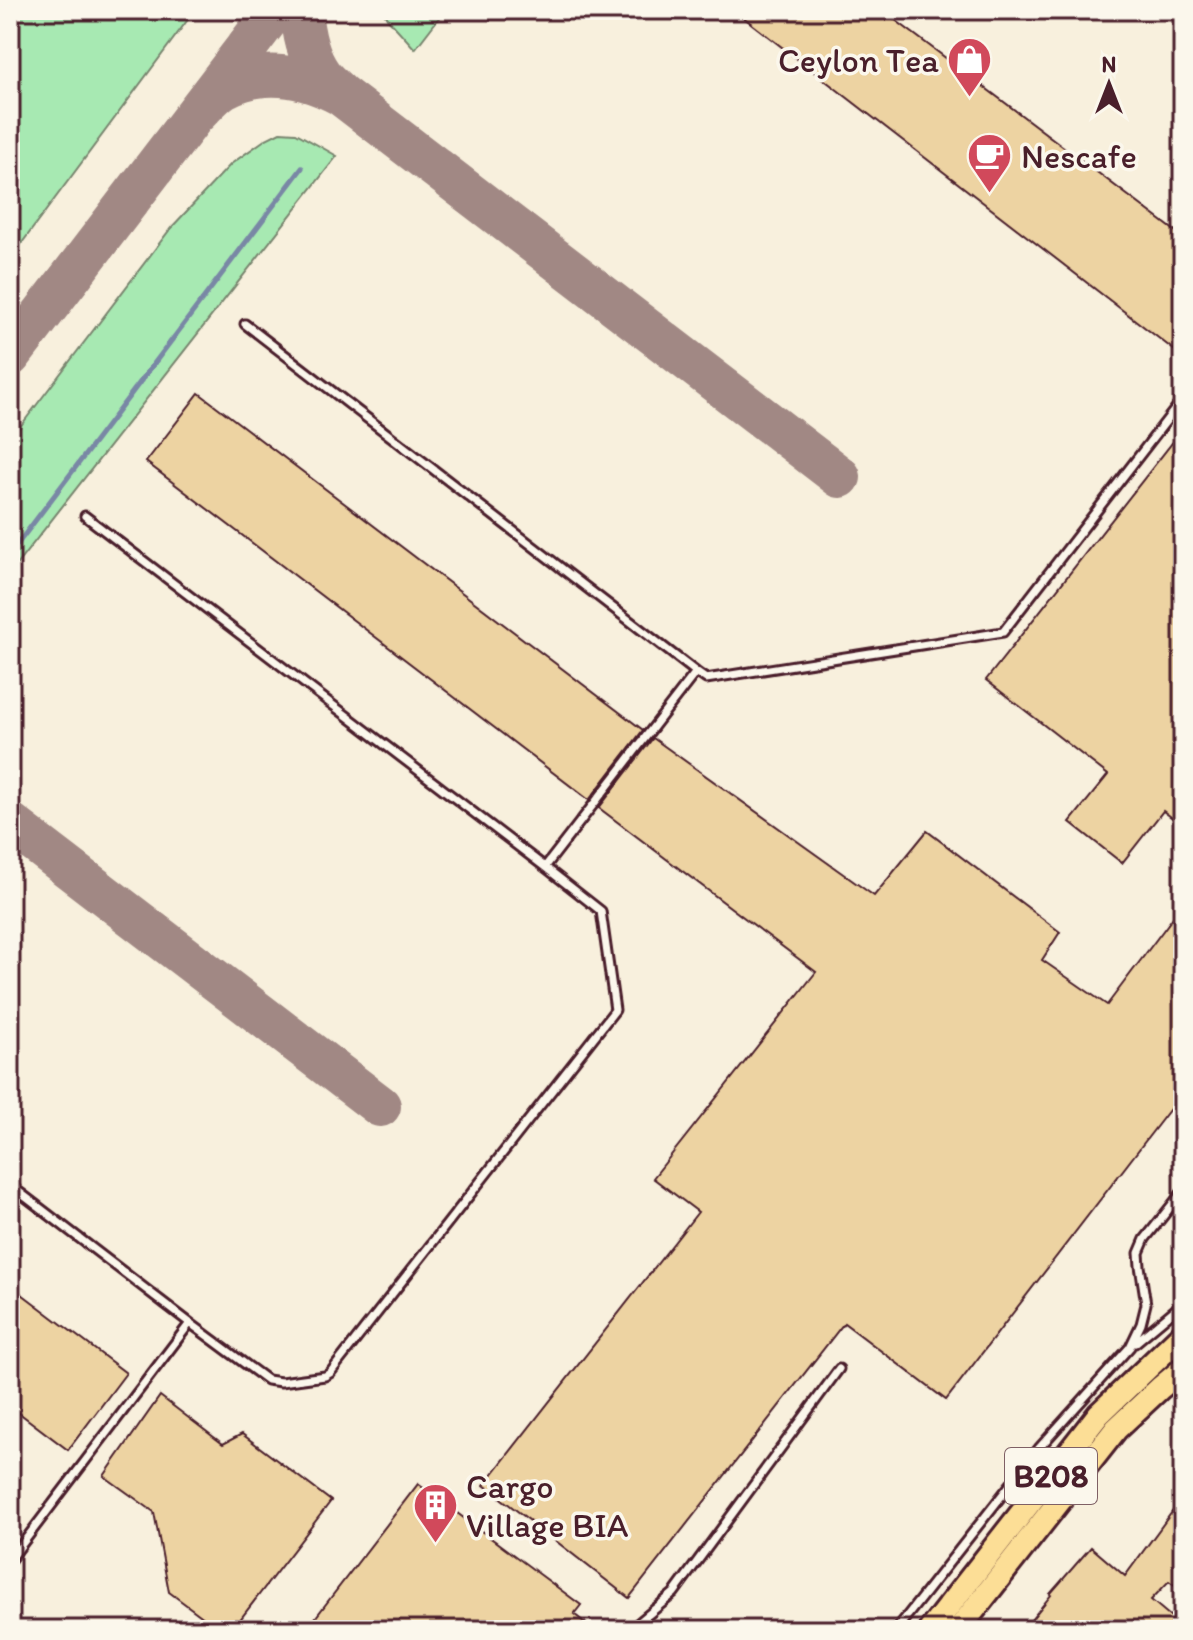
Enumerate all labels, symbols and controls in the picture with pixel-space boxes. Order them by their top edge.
shop icon: Ceylon Tea [946,36,994,99]
place label: Ceylon Tea [778,40,939,81]
north arrow [1069,44,1149,124]
text: N [1102,51,1116,78]
cafe icon: Nescafe [966,132,1014,195]
place label: Nescafe [1021,136,1137,177]
road number: B208 [1005,1448,1097,1504]
place label: Cargo Village BIA [466,1466,629,1546]
building icon: Cargo Village BIA [411,1482,459,1545]

